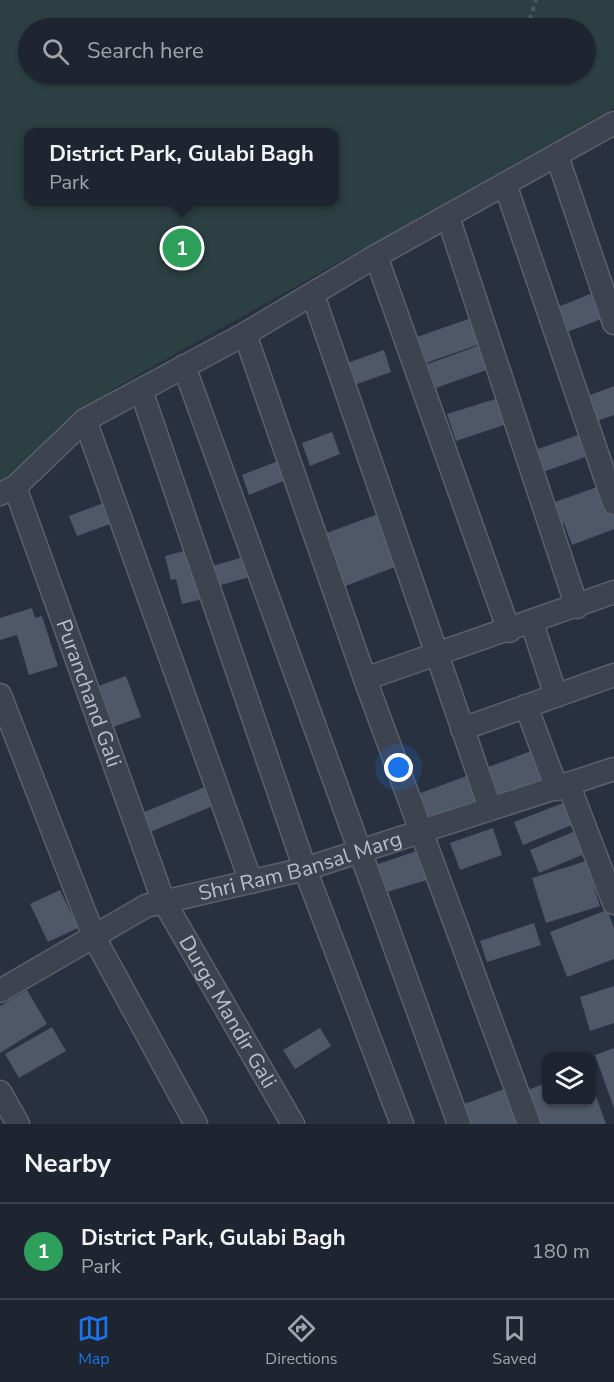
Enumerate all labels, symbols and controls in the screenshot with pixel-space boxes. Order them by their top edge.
search box [18,18,596,84]
icon: search [39,35,72,68]
text: Search here [87,36,204,66]
popup [24,128,339,206]
text: District Park, Gulabi Bagh [49,139,314,169]
text: Park [49,169,89,196]
pin: 1 [162,226,201,270]
street label: Puranchand Gali [49,615,128,771]
your location [384,753,413,782]
street label: Shri Ram Bansal Marg [195,825,405,907]
street label: Durga Mandir Gali [173,930,283,1093]
map controls [542,1052,596,1106]
button: layers [542,1052,596,1106]
text: Nearby [24,1146,111,1181]
text: District Park, Gulabi Bagh [81,1223,346,1253]
text: 1 [38,1238,50,1265]
text: 180 m [532,1238,590,1265]
text: Park [81,1253,121,1280]
tab: Map [77,1312,110,1370]
tab: Directions [265,1312,337,1370]
tab: Saved [492,1312,537,1370]

